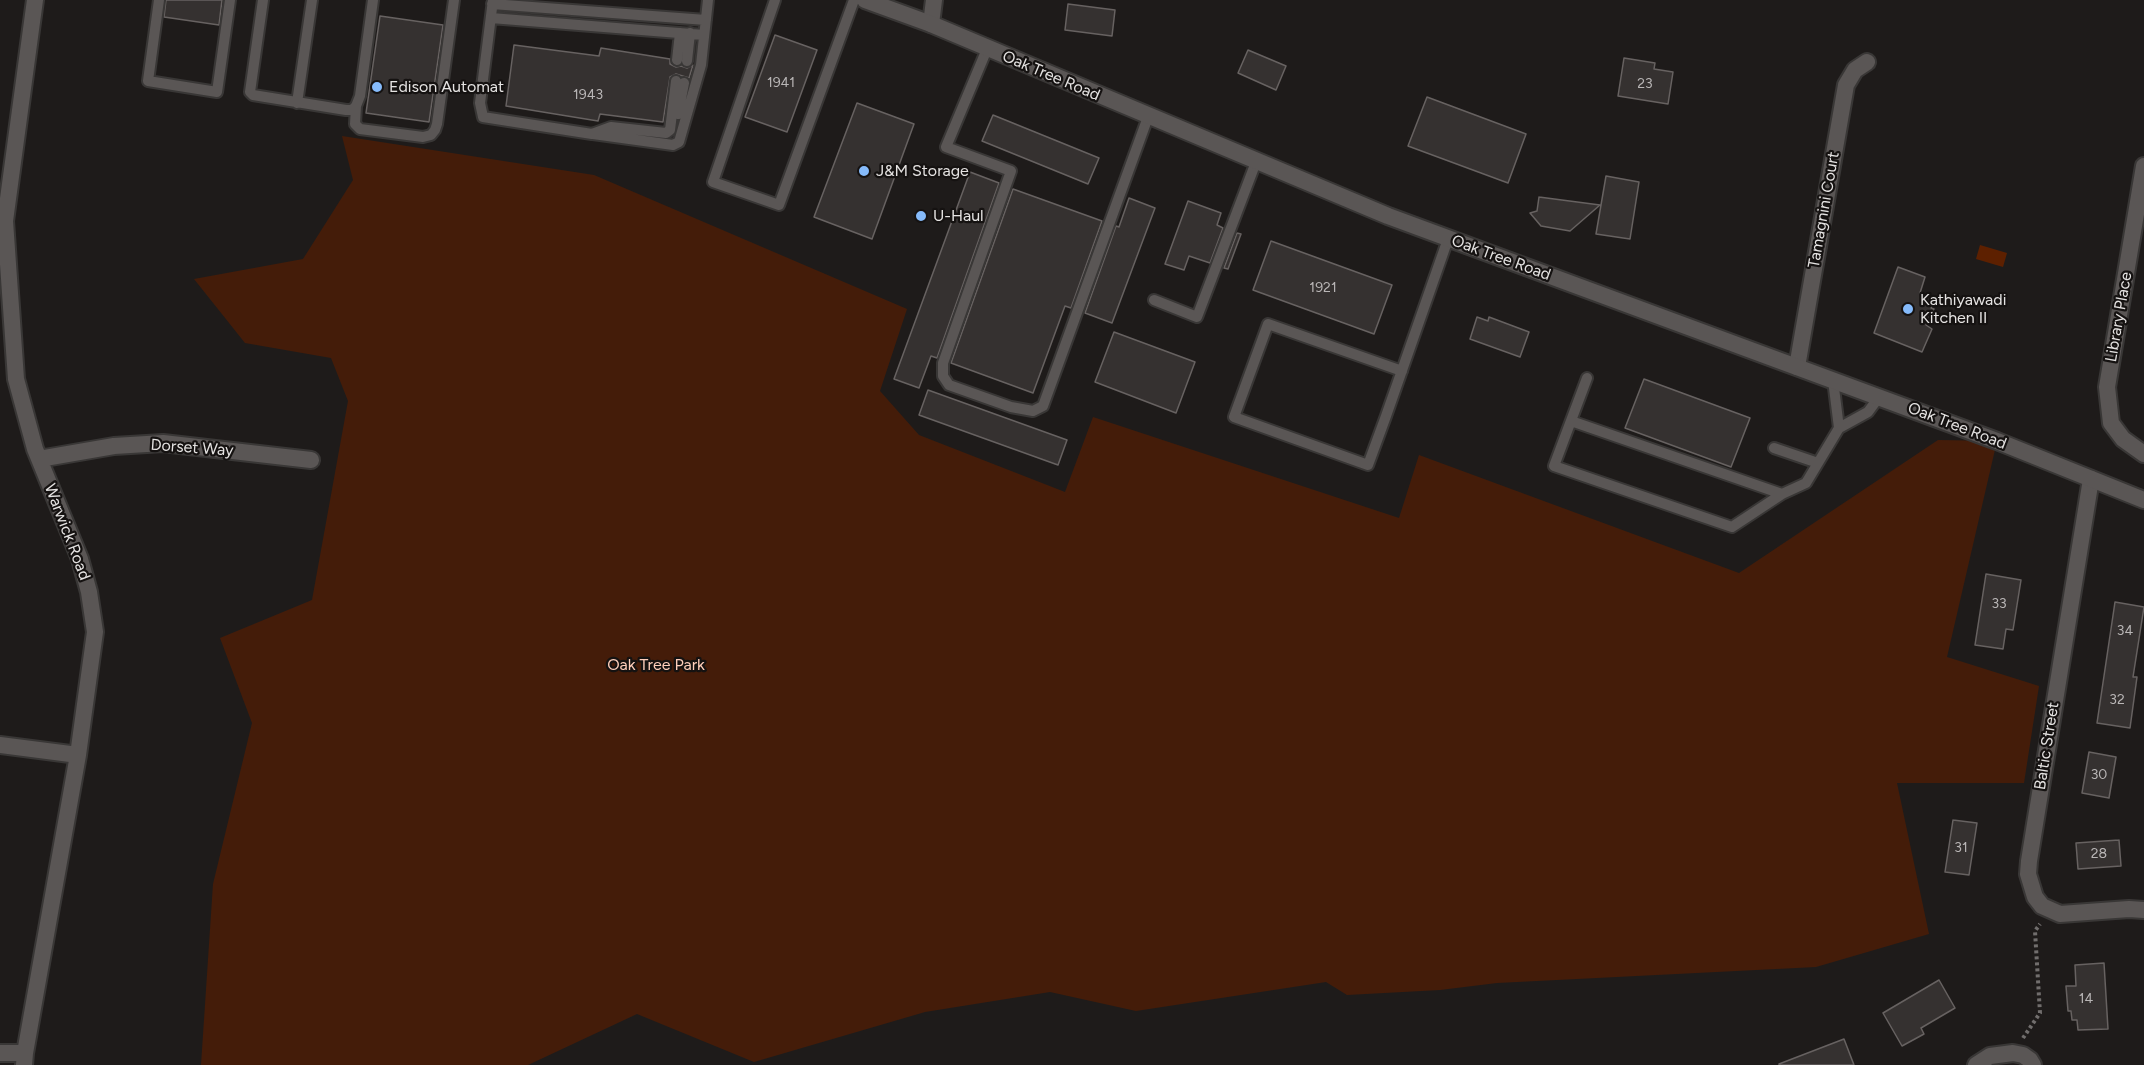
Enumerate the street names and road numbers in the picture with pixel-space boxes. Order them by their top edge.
street label: Oak Tree Road [999,47,1103,105]
street label: Tamagnini Court [1804,150,1844,270]
street label: Oak Tree Road [1449,231,1553,285]
street label: Library Place [2102,270,2136,364]
street label: Oak Tree Road [1905,398,2009,454]
street label: Dorset Way [150,436,234,460]
street label: Warwick Road [40,481,94,583]
street label: Baltic Street [2031,701,2063,791]

